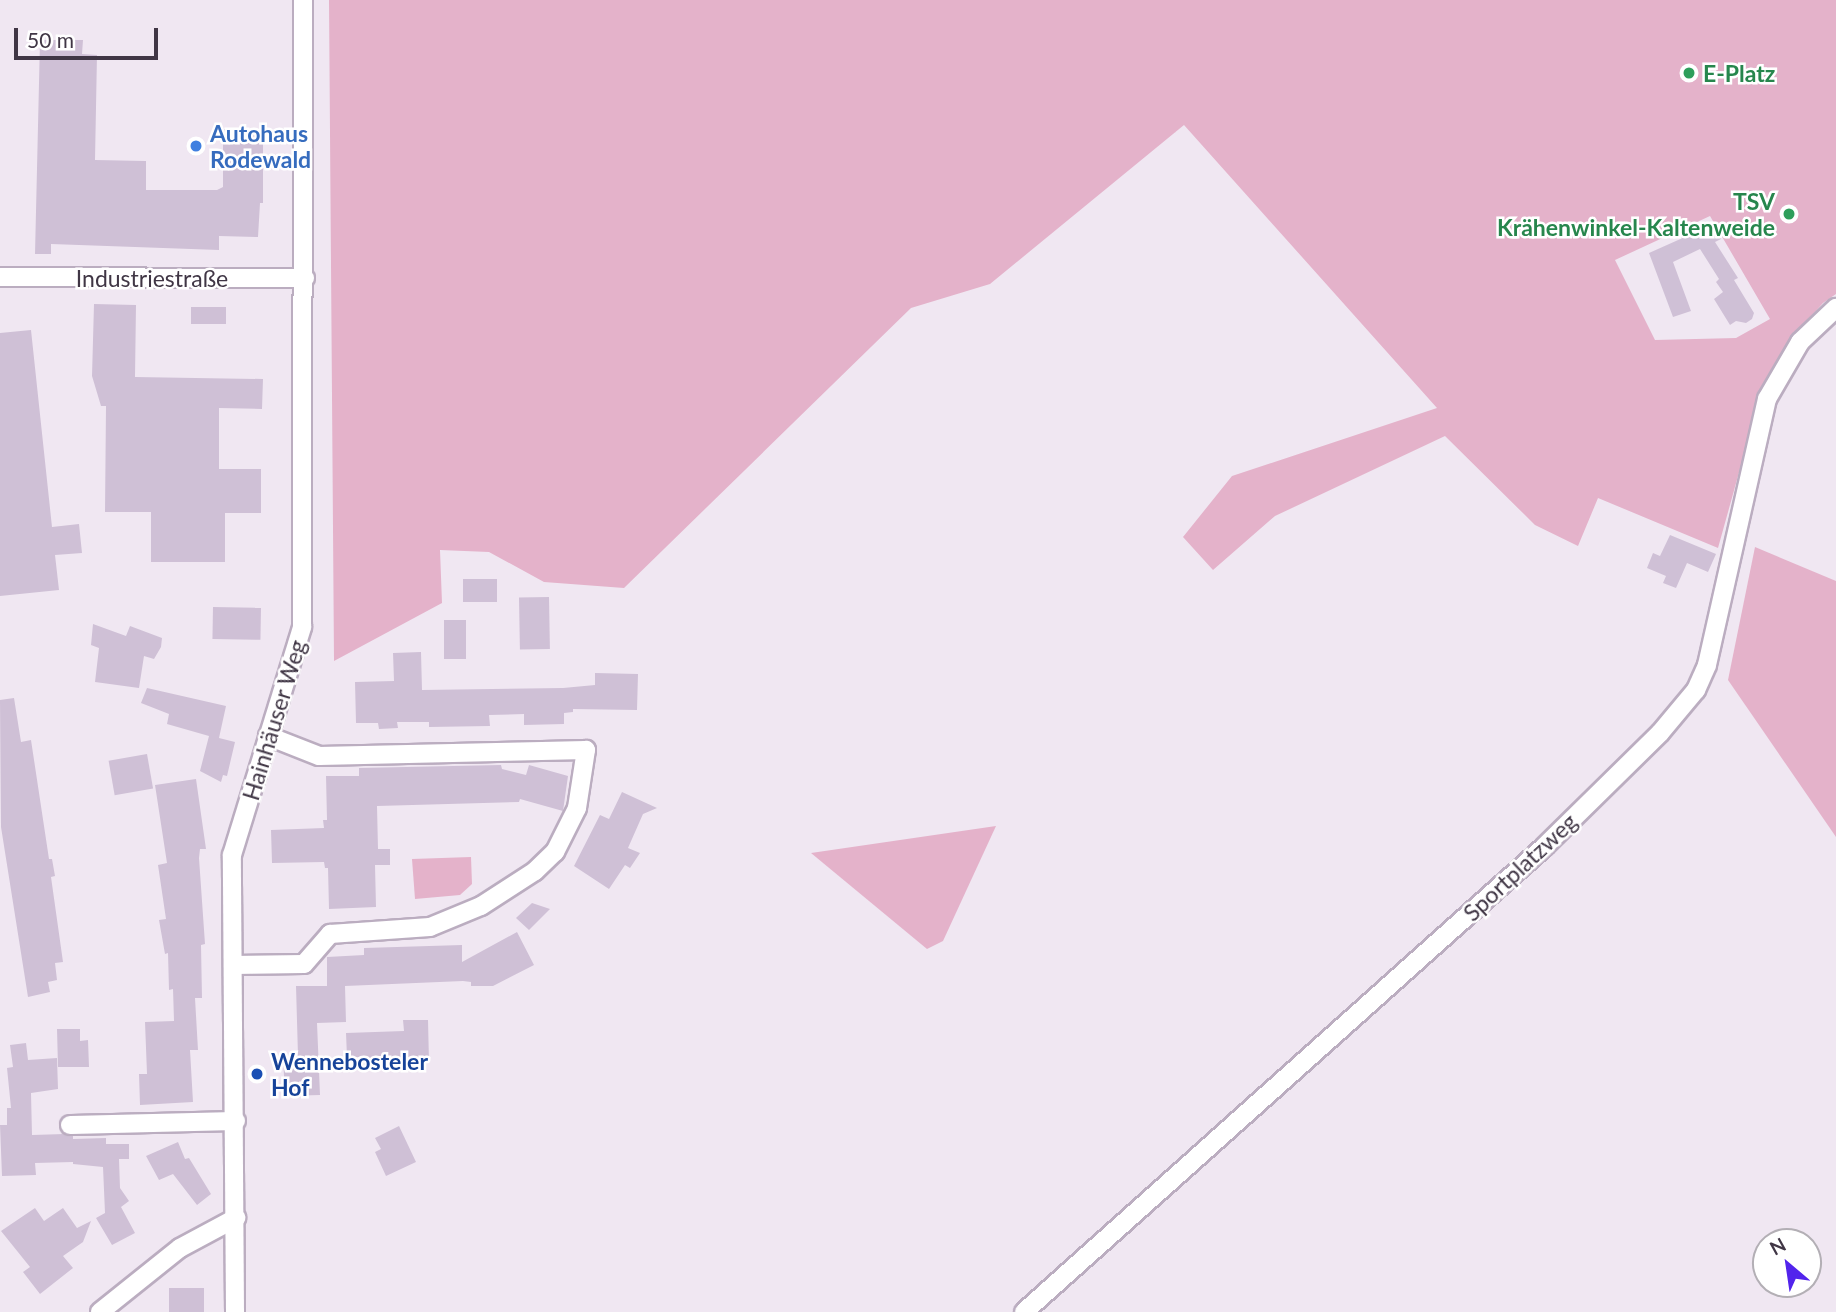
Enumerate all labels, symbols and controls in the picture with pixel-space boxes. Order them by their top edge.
scale bar [18,14,161,58]
text: 50 m [27,27,74,52]
place label: E-Platz [1703,59,1775,87]
marker: E-Platz [1681,65,1697,81]
place label: Autohaus Rodewald [210,119,311,173]
marker: Autohaus Rodewald [188,138,204,154]
place label: TSV Krähenwinkel-Kaltenweide [1497,187,1775,241]
marker: TSV Krähenwinkel-Kaltenweide [1781,206,1797,222]
street label: Industriestraße [76,264,228,292]
street label: Hainhäuser Weg [236,636,312,804]
street label: Sportplatzweg [1458,807,1582,927]
place label: Wennebosteler Hof [271,1047,428,1101]
marker: Wennebosteler Hof [249,1066,265,1082]
north arrow [1752,1228,1822,1298]
text: N [1766,1232,1790,1260]

